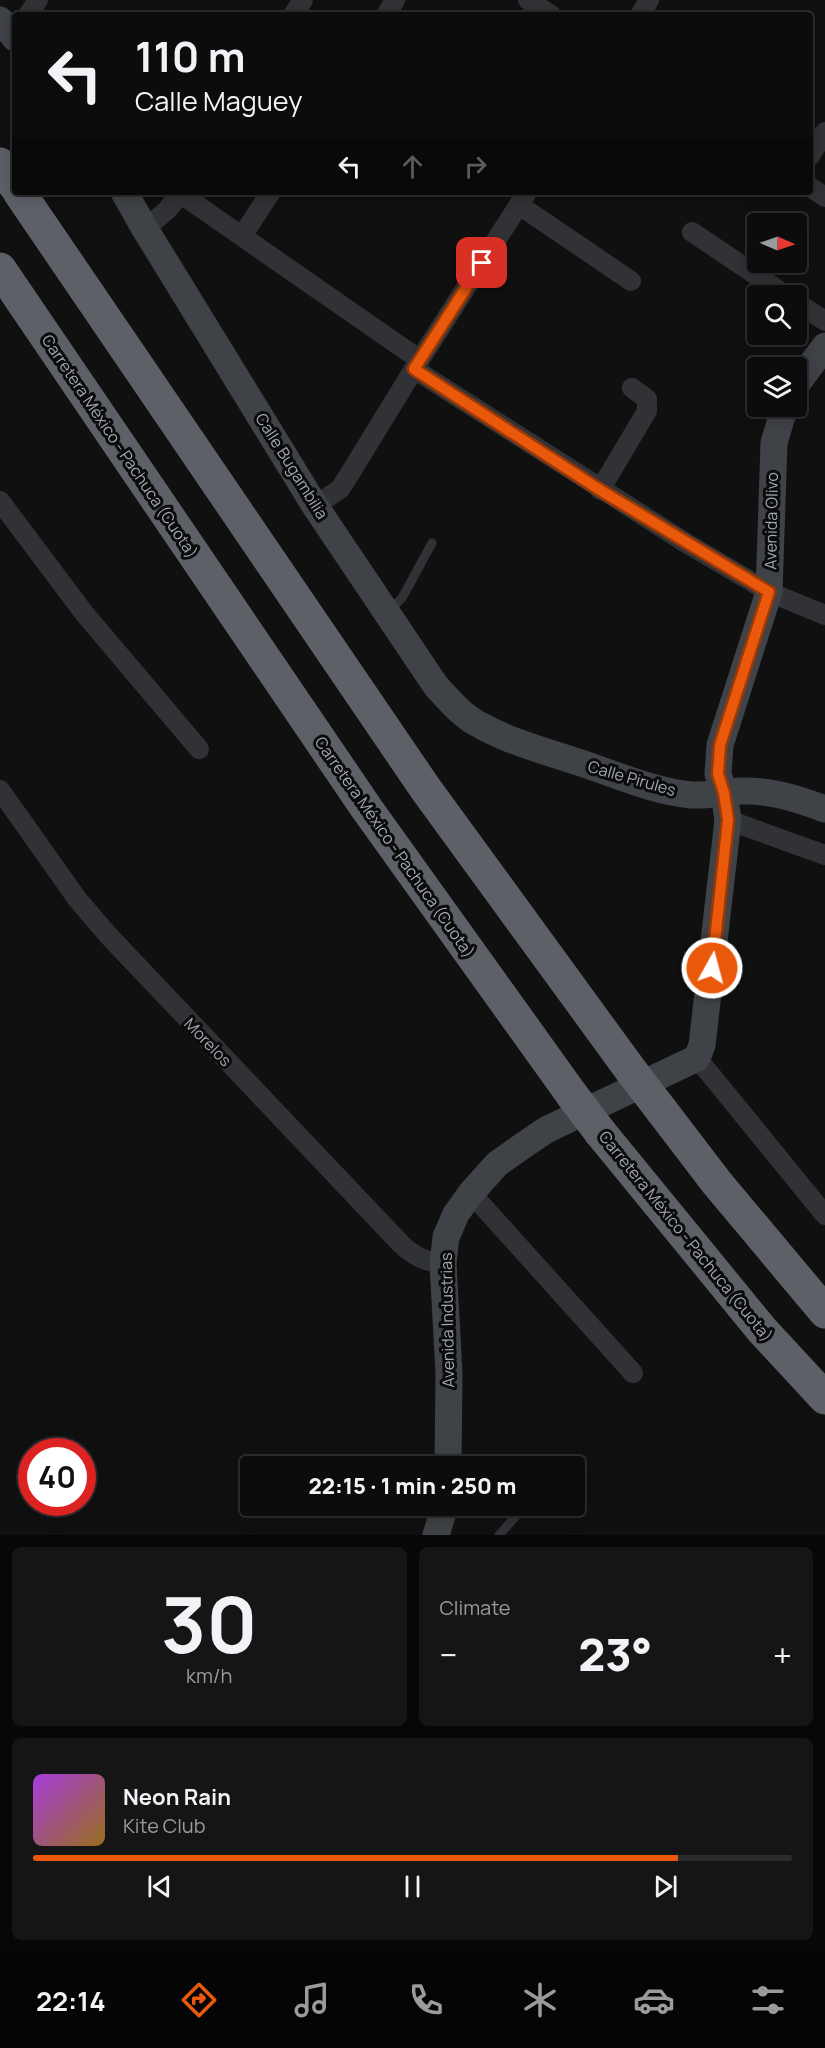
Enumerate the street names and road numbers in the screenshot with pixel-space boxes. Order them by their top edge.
street label: Carretera México - Pachuca (Cuota) [37,330,203,562]
street label: Calle Bugambilia [251,409,333,523]
street label: Avenida Olivo [759,472,783,570]
street label: Carretera México - Pachuca (Cuota) [310,732,480,962]
street label: Calle Pirules [585,755,679,801]
street label: Morelos [179,1013,237,1071]
street label: Carretera México - Pachuca (Cuota) [594,1126,778,1346]
street label: Avenida Industrias [435,1252,459,1388]

